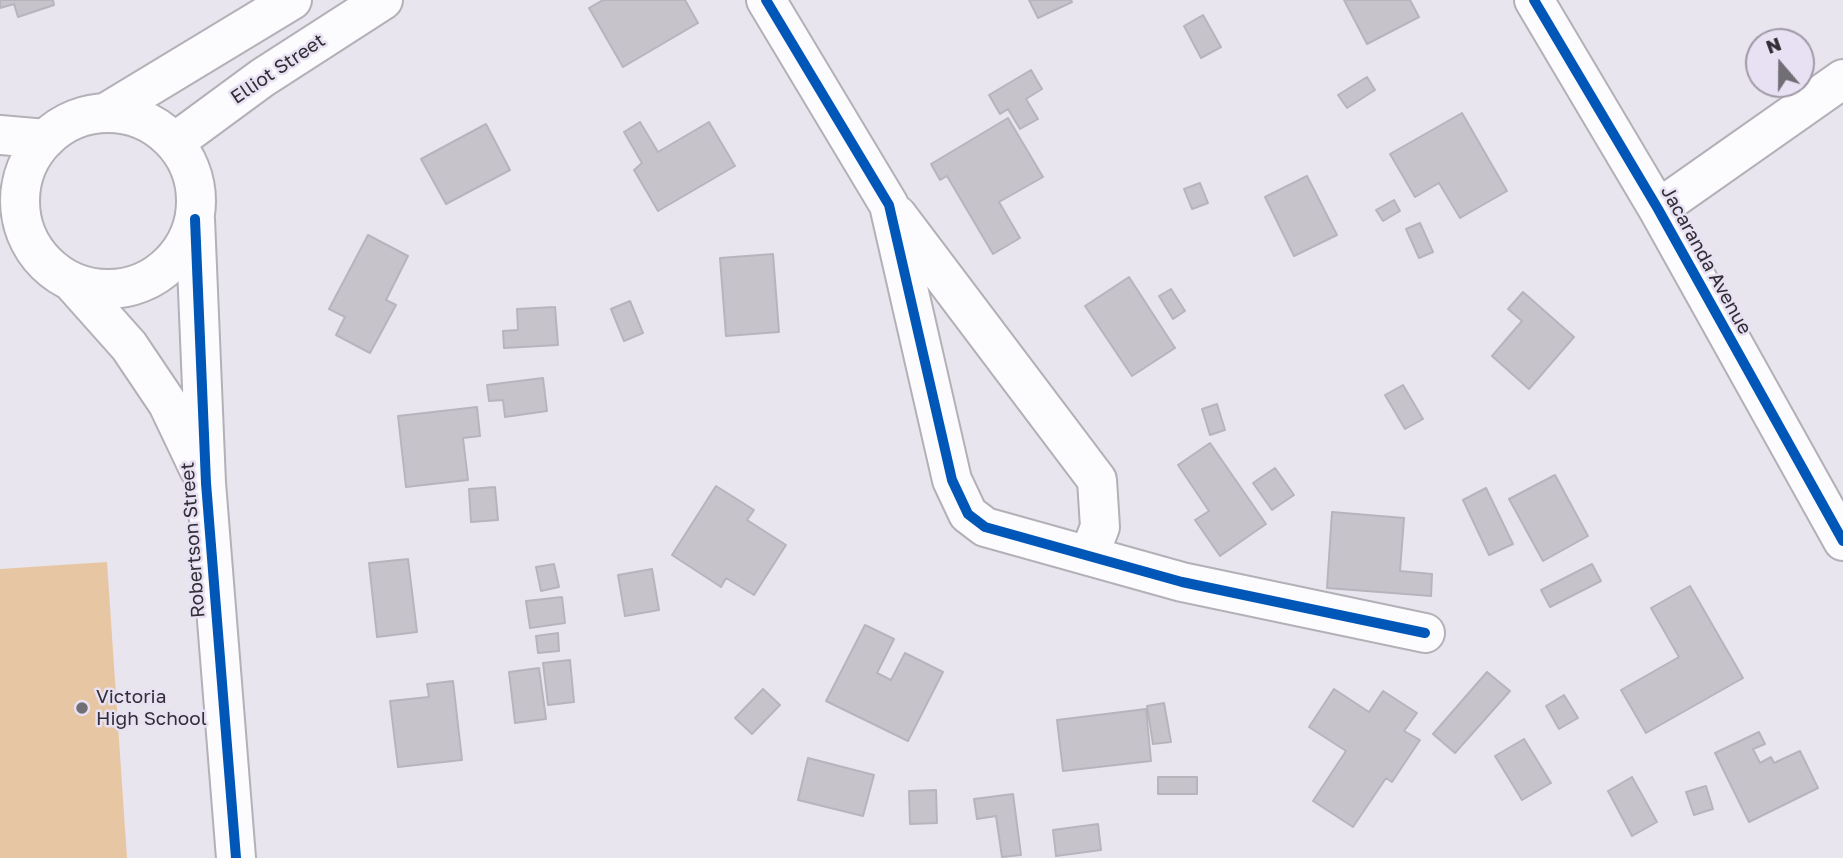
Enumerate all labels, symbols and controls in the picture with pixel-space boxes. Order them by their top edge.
north arrow [1745,28,1815,98]
street label: Elliot Street [227,29,329,109]
text: N [1763,31,1784,58]
street label: Jacaranda Avenue [1656,182,1756,338]
street label: Robertson Street [176,461,210,619]
place label: Victoria High School [96,686,207,730]
marker: Victoria High School [74,700,90,716]

